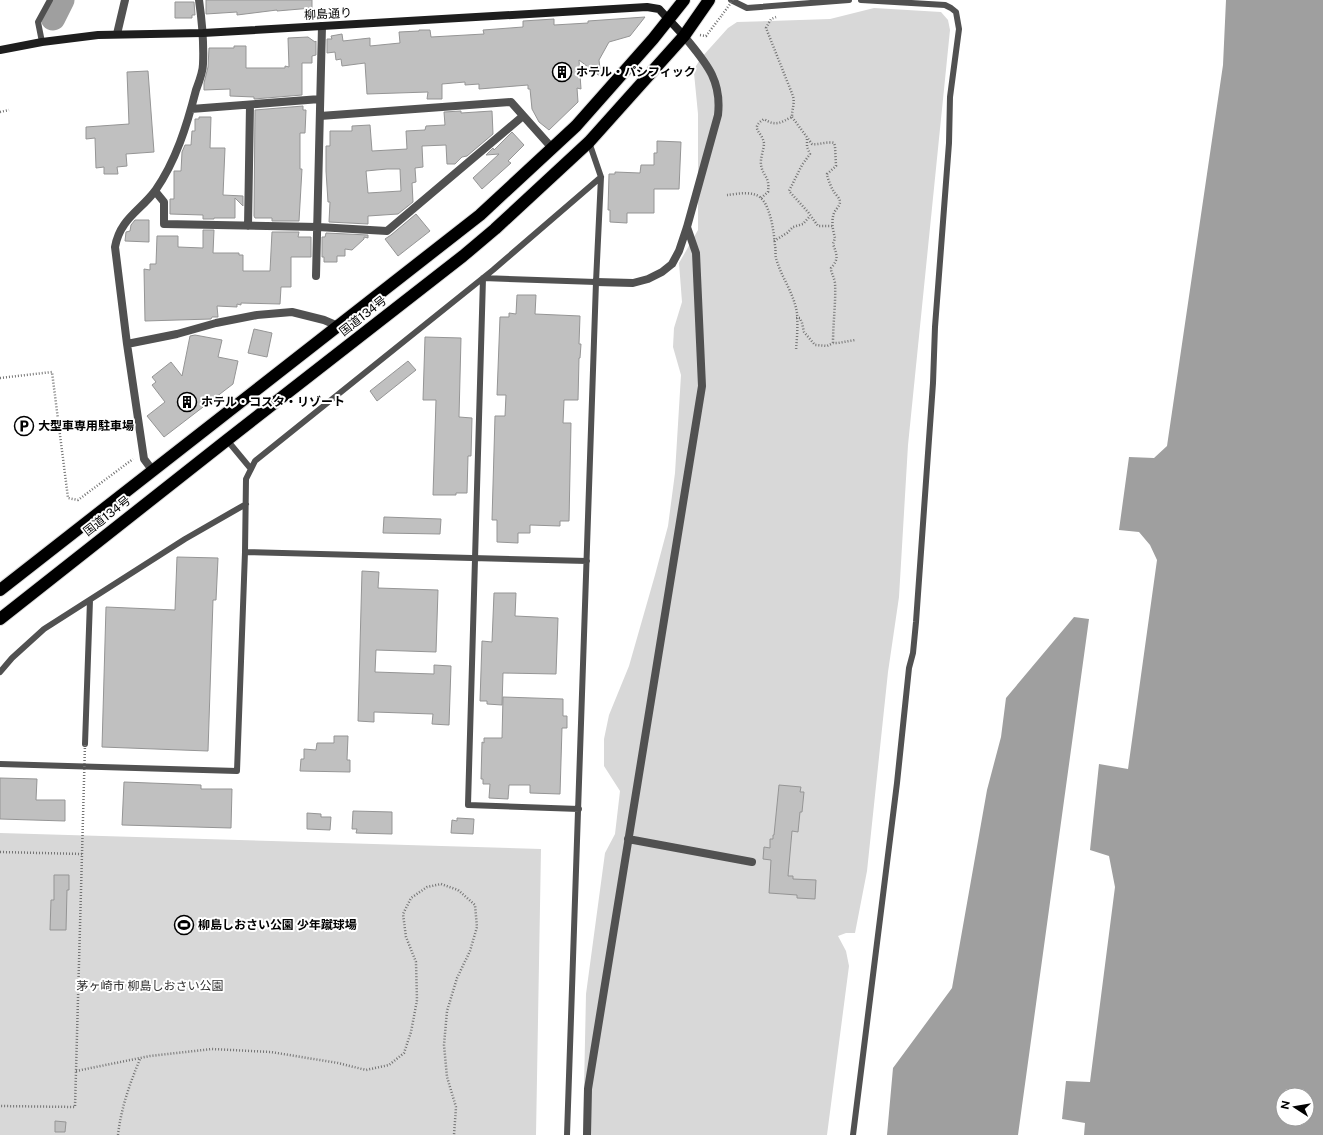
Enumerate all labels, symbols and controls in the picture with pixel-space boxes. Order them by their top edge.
street label: 柳島通り [304,6,352,22]
building icon: ホテル・パシフィック [551,61,573,83]
place label: ホテル・パシフィック [576,65,696,79]
street label: 国道134号 [337,293,389,339]
building icon: ホテル・コスタ・リゾート [176,391,198,413]
place label: ホテル・コスタ・リゾート [201,395,345,409]
parking icon: 大型車専用駐車場 [13,415,35,437]
place label: 大型車専用駐車場 [38,419,134,433]
street label: 国道134号 [81,493,133,539]
sports icon: 柳島しおさい公園 少年蹴球場 [173,914,195,936]
place label: 柳島しおさい公園 少年蹴球場 [198,918,357,932]
park label: 茅ヶ崎市 柳島しおさい公園 [77,979,223,993]
north arrow [1275,1087,1315,1127]
text: N [1278,1099,1292,1110]

